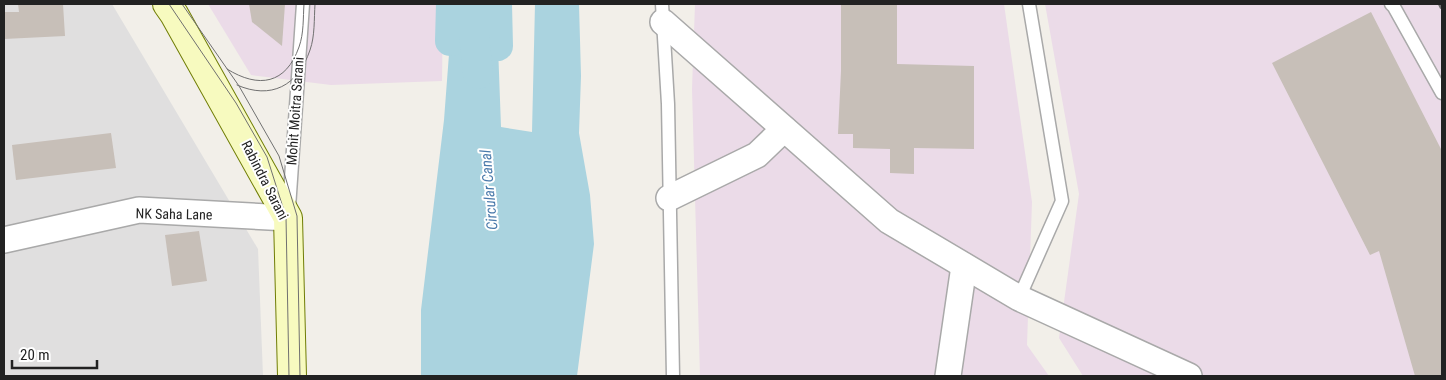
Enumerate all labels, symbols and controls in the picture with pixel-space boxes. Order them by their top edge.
street label: Mohit Moitra Sarani [283,56,307,166]
street label: Rabindra Sarani [238,138,292,222]
water label: Circular Canal [476,149,501,231]
street label: NK Saha Lane [135,205,213,223]
scale bar [12,338,98,370]
text: 20 m [20,346,50,364]

